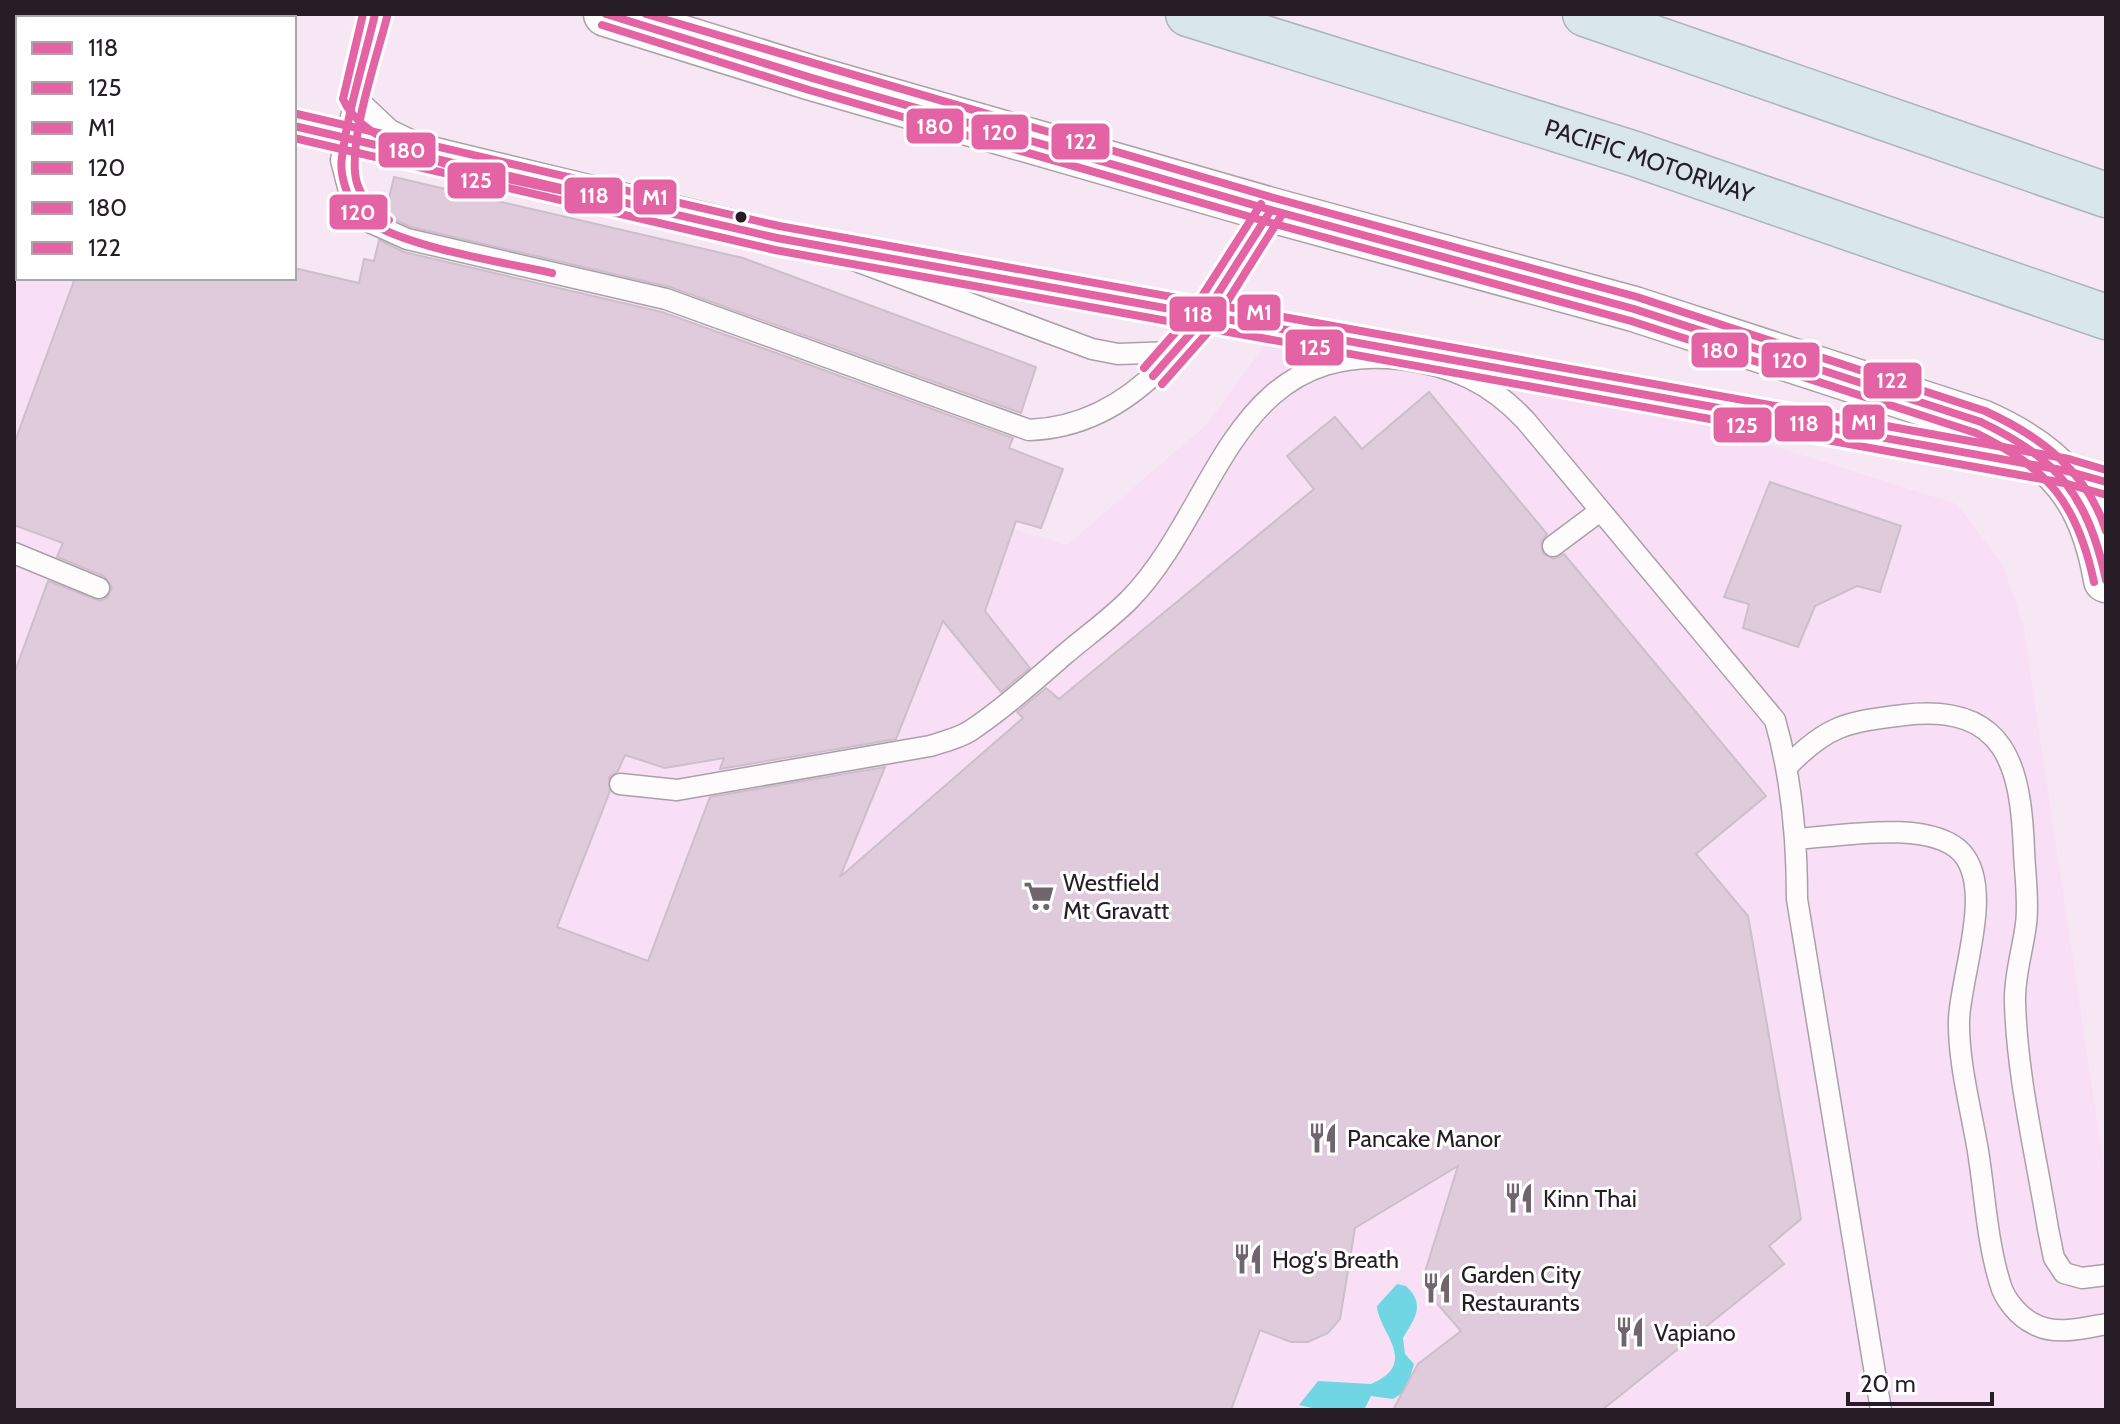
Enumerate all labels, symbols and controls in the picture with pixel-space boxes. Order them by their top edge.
legend [16,16,296,280]
text: 118 [88,33,118,62]
text: 125 [88,73,121,102]
line badge: 180 [905,107,965,145]
street label: PACIFIC MOTORWAY [1541,112,1758,209]
text: M1 [88,113,115,142]
text: 180 [917,113,953,140]
line badge: 120 [970,113,1030,151]
text: 120 [982,119,1018,146]
line badge: 122 [1050,122,1111,161]
text: 122 [1065,128,1097,155]
line badge: 180 [377,131,437,169]
text: 180 [389,137,425,164]
text: 120 [88,153,125,182]
line badge: 125 [446,161,507,200]
text: 125 [460,167,492,194]
line badge: 118 [563,176,624,215]
line badge: M1 [632,178,678,216]
text: 118 [579,182,609,209]
text: M1 [642,184,668,211]
text: 180 [88,193,127,222]
line badge: 120 [328,193,389,231]
text: 120 [340,199,376,226]
unlabelled marker [733,209,749,225]
text: 122 [88,233,121,262]
line badge: M1 [1236,293,1282,332]
line badge: 118 [1168,295,1228,333]
text: M1 [1246,299,1272,326]
text: 118 [1183,301,1213,328]
line badge: 125 [1284,328,1345,367]
line badge: 180 [1690,331,1750,369]
text: 125 [1299,334,1331,361]
text: 180 [1702,337,1738,364]
line badge: 120 [1760,341,1821,379]
text: 120 [1772,347,1808,374]
line badge: 122 [1862,361,1923,400]
text: 122 [1876,367,1908,394]
line badge: M1 [1841,403,1886,441]
line badge: 118 [1773,404,1834,443]
line badge: 125 [1712,406,1773,444]
text: M1 [1851,409,1877,436]
text: 118 [1789,410,1819,437]
text: 125 [1726,412,1758,439]
place label: Westfield Mt Gravatt [1063,868,1169,925]
supermarket icon: Westfield Mt Gravatt [1022,879,1056,913]
restaurant icon: Pancake Manor [1306,1121,1340,1155]
place label: Pancake Manor [1347,1124,1501,1153]
restaurant icon: Kinn Thai [1502,1181,1536,1215]
place label: Kinn Thai [1543,1184,1637,1213]
restaurant icon: Hog's Breath [1231,1242,1265,1276]
place label: Hog's Breath [1272,1245,1399,1274]
place label: Garden City Restaurants [1461,1260,1581,1317]
restaurant icon: Garden City Restaurants [1420,1271,1454,1305]
restaurant icon: Vapiano [1613,1315,1647,1349]
place label: Vapiano [1654,1318,1736,1347]
scale bar [1848,1356,1992,1406]
text: 20 m [1860,1369,1916,1398]

